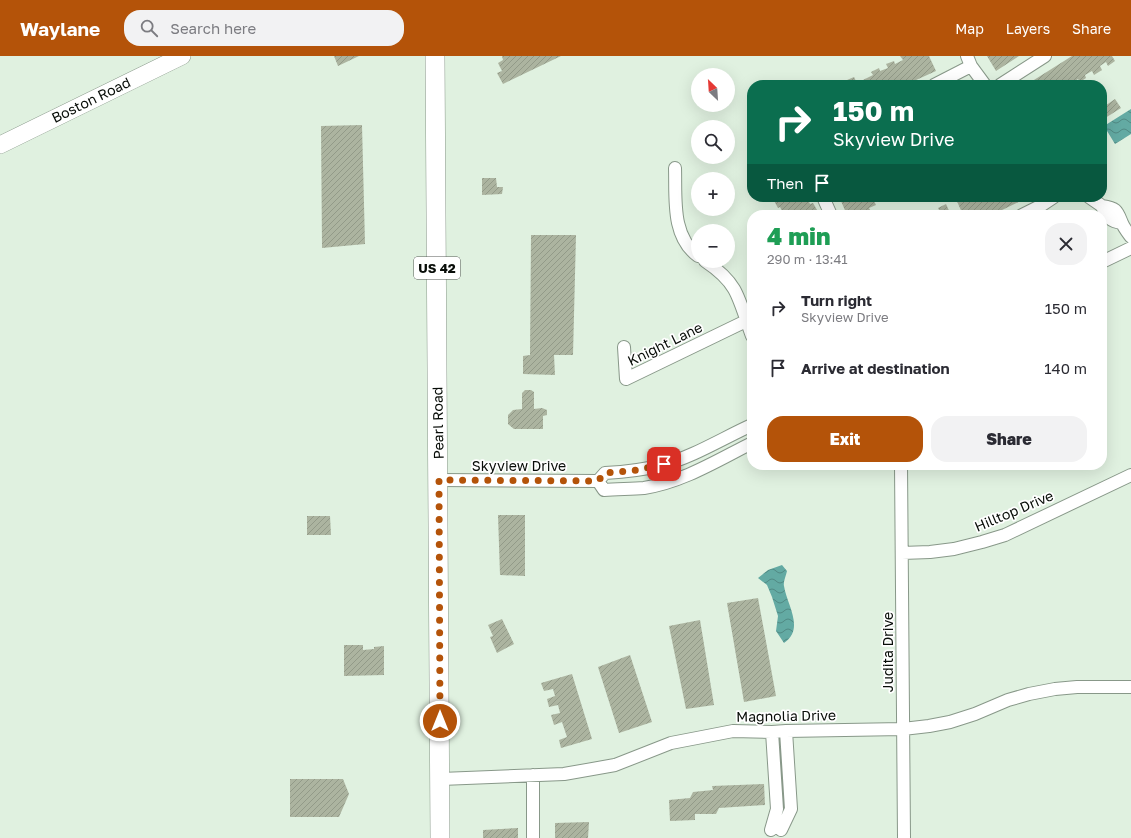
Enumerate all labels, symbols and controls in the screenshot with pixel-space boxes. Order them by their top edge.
search box [124,10,404,46]
text: Waylane [20,17,100,40]
icon: search [138,17,160,39]
text: Search here [170,19,256,37]
text: Map [955,20,984,37]
text: Layers [1006,20,1050,37]
text: Share [1072,20,1111,37]
north arrow [691,68,735,112]
map controls [691,68,735,268]
street label: Boston Road [49,73,133,126]
text: 150 m [833,94,914,127]
icon: right [767,96,819,148]
button: search [691,120,735,164]
text: Skyview Drive [833,128,954,150]
button: + [691,172,735,216]
icon: arrive [811,172,833,194]
text: Then [767,174,803,192]
text: 4 min [767,221,831,250]
button: close [1045,223,1087,265]
button: − [691,224,735,268]
text: 290 m · 13:41 [767,251,848,267]
road number: US 42 [414,257,460,279]
text: Turn right [801,291,872,309]
icon: right [767,297,789,319]
text: 150 m [1045,299,1087,317]
text: Skyview Drive [801,309,889,325]
street label: Knight Lane [625,318,705,369]
icon: arrive [767,357,789,379]
text: Arrive at destination [801,359,950,377]
text: 140 m [1044,359,1087,377]
street label: Pearl Road [428,386,447,460]
button: Exit [767,416,923,462]
button: Share [931,416,1087,462]
pin [647,447,681,481]
icon: arrive [653,453,675,475]
street label: Skyview Drive [472,457,566,474]
street label: Hilltop Drive [972,486,1056,535]
street label: Judita Drive [879,612,896,692]
position arrow [419,700,461,742]
street label: Magnolia Drive [736,706,836,725]

